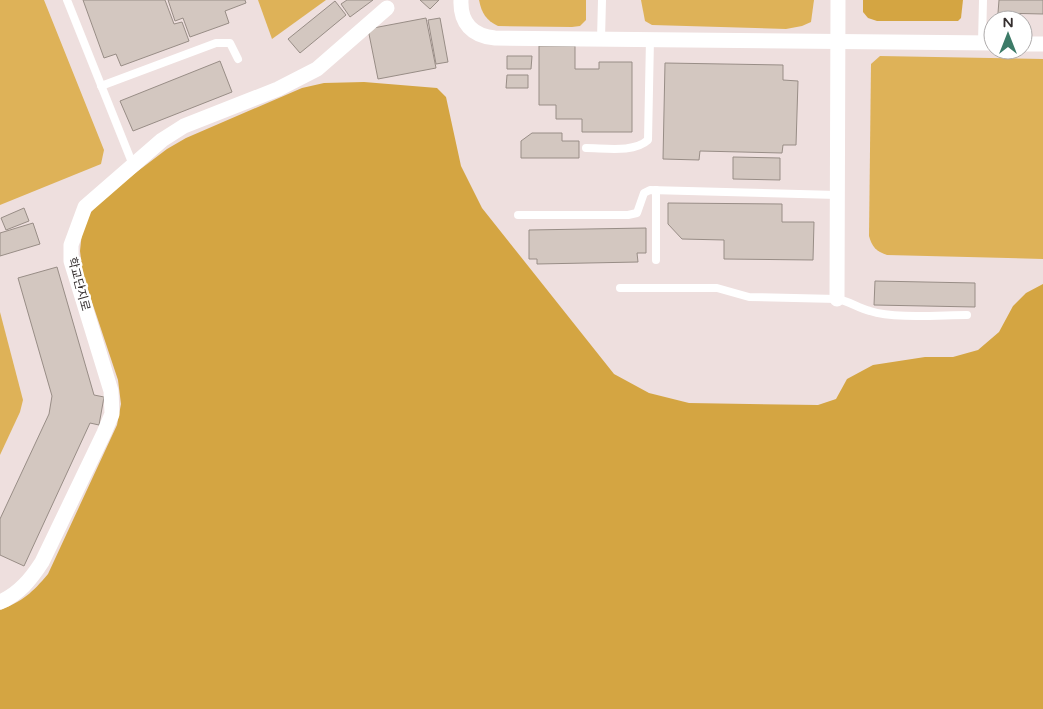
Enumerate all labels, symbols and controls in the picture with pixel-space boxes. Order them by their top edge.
north arrow [983,10,1033,60]
text: N [1002,14,1014,31]
street label: 학교단지로 [65,256,93,312]

